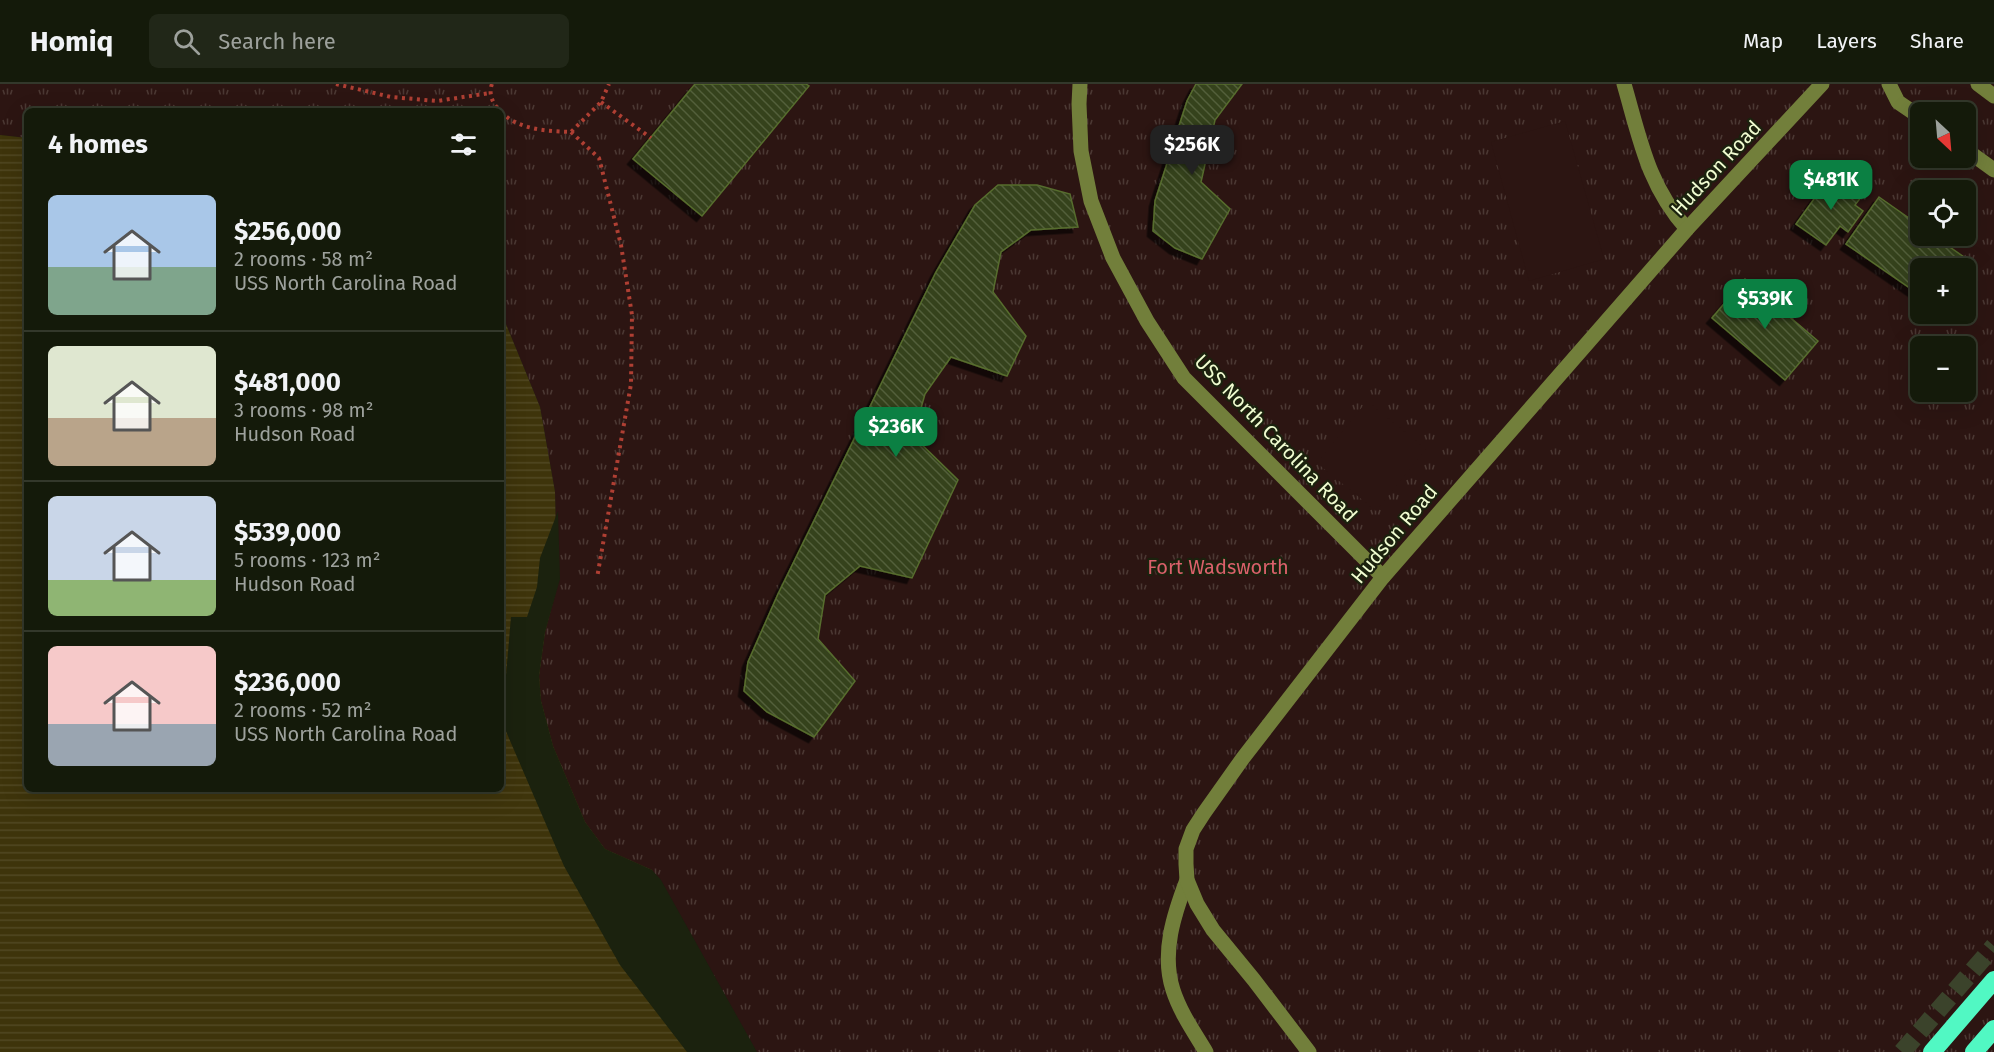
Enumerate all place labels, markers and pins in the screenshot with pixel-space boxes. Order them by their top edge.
pin: $256K [1150,125,1234,176]
pin: $481K [1789,160,1873,211]
pin: $539K [1723,279,1807,330]
pin: $236K [854,407,938,458]

